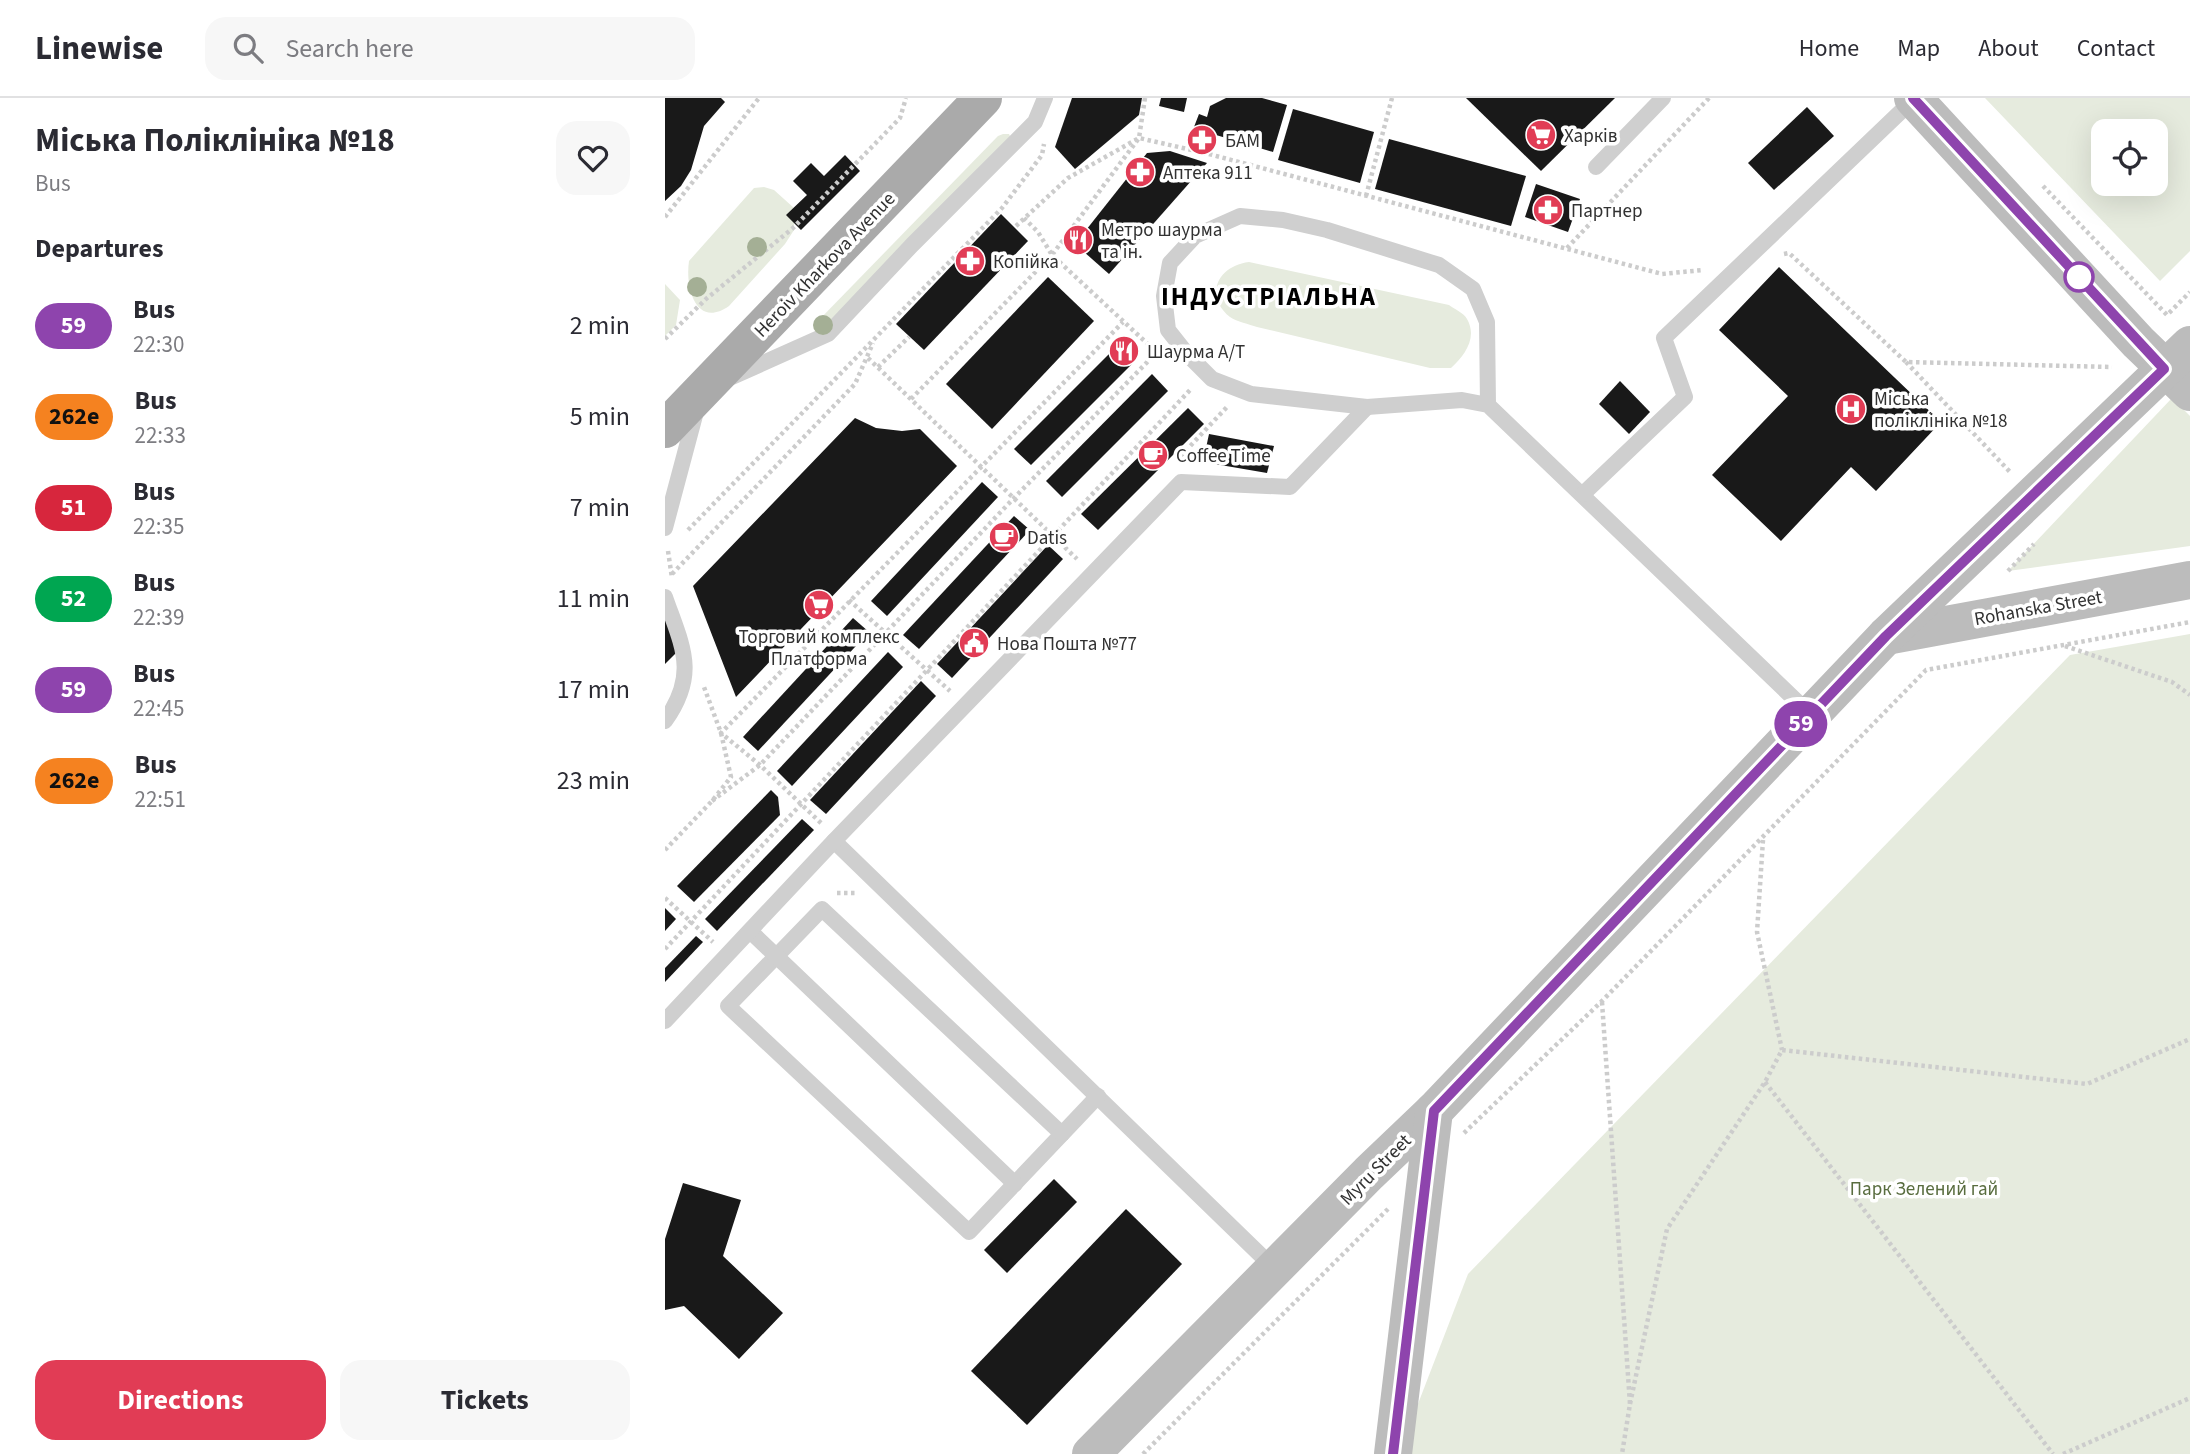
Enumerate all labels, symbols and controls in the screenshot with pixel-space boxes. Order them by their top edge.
search box [205,17,695,80]
text: Linewise [35,25,163,72]
icon: search [229,29,267,67]
text: Search here [285,30,414,67]
text: Home [1799,31,1859,66]
text: Map [1897,31,1940,66]
text: About [1978,31,2039,66]
text: Contact [2077,31,2155,66]
text: Міська Поліклініка №18 [35,117,395,164]
supermarket icon: Харків [1524,118,1558,152]
map controls [2091,119,2168,196]
button: locate [2091,119,2168,196]
button: heart [556,121,630,195]
pharmacy icon: БАМ [1185,123,1219,157]
place label: Харків [1564,123,1617,150]
place label: БАМ [1225,128,1260,155]
pharmacy icon: Аптека 911 [1123,155,1157,189]
place label: Аптека 911 [1163,160,1253,187]
text: Bus [35,167,71,200]
street label: Heroiv Kharkova Avenue [748,186,902,344]
pharmacy icon: Партнер [1531,193,1565,227]
place label: Партнер [1571,198,1642,225]
place label: Метро шаурма та ін. [1101,217,1222,266]
restaurant icon: Метро шаурма та ін. [1061,223,1095,257]
text: Departures [35,230,163,267]
pharmacy icon: Копійка [953,244,987,278]
place label: Копійка [993,249,1059,276]
unlabelled marker [2064,262,2094,292]
district label: ІНДУСТРІАЛЬНА [1161,278,1377,315]
text: Bus [133,291,175,328]
text: 2 min [570,307,630,344]
text: 59 [61,308,86,343]
text: 22:30 [133,328,184,361]
restaurant icon: Шаурма А/Т [1107,334,1141,368]
place label: Шаурма А/Т [1147,339,1245,366]
text: Bus [134,382,176,419]
place label: Міська поліклініка №18 [1874,386,2008,435]
hospital icon: Міська поліклініка №18 [1834,392,1868,426]
text: 5 min [570,398,630,435]
text: 262е [49,399,99,434]
text: 22:33 [134,419,186,452]
cafe icon: Coffee Time [1136,438,1170,472]
place label: Coffee Time [1176,443,1271,470]
text: Bus [133,473,175,510]
text: 7 min [570,489,630,526]
text: 51 [61,490,86,525]
text: 22:35 [133,510,184,543]
cafe icon: Datis [987,520,1021,554]
place label: Datis [1027,525,1067,552]
text: Bus [133,564,175,601]
text: 11 min [557,580,630,617]
text: 52 [61,581,86,616]
street label: Rohanska Street [1972,584,2105,633]
supermarket icon: Торговий комплекс Платформа [802,588,836,622]
text: 22:39 [133,601,184,634]
place label: Торговий комплекс Платформа [738,624,900,673]
public building icon: Нова Пошта №77 [957,626,991,660]
place label: Нова Пошта №77 [997,631,1137,658]
text: Bus [133,655,175,692]
text: 17 min [557,671,630,708]
text: 59 [61,672,86,707]
text: 22:45 [133,692,184,725]
line badge: 59 [1769,701,1833,747]
text: 59 [1788,706,1814,741]
text: Bus [134,746,176,783]
text: 23 min [557,762,630,799]
text: 262е [49,763,99,798]
text: 22:51 [134,783,186,816]
street label: Myru Street [1334,1128,1418,1212]
park label: Парк Зелений гай [1850,1176,1998,1203]
button: Directions [35,1360,326,1440]
button: Tickets [340,1360,630,1440]

